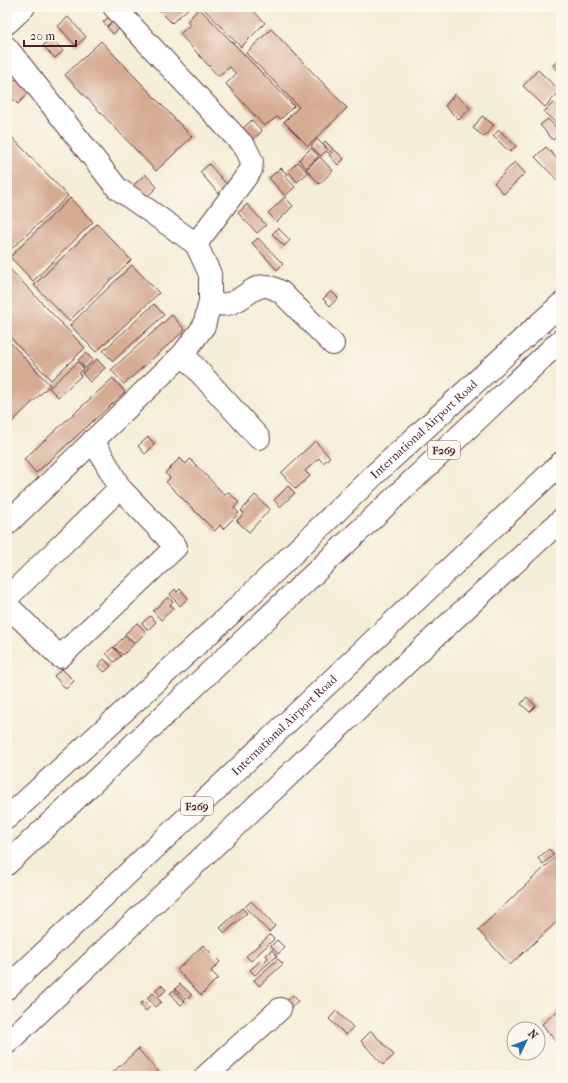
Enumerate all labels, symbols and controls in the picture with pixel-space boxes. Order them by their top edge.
scale bar [24,22,76,48]
text: 20 m [30,29,55,43]
street label: International Airport Road [368,377,481,482]
road number: F269 [428,441,460,459]
street label: International Airport Road [229,672,340,778]
road number: F269 [181,797,213,815]
north arrow [506,1021,546,1061]
text: N [525,1027,541,1042]

